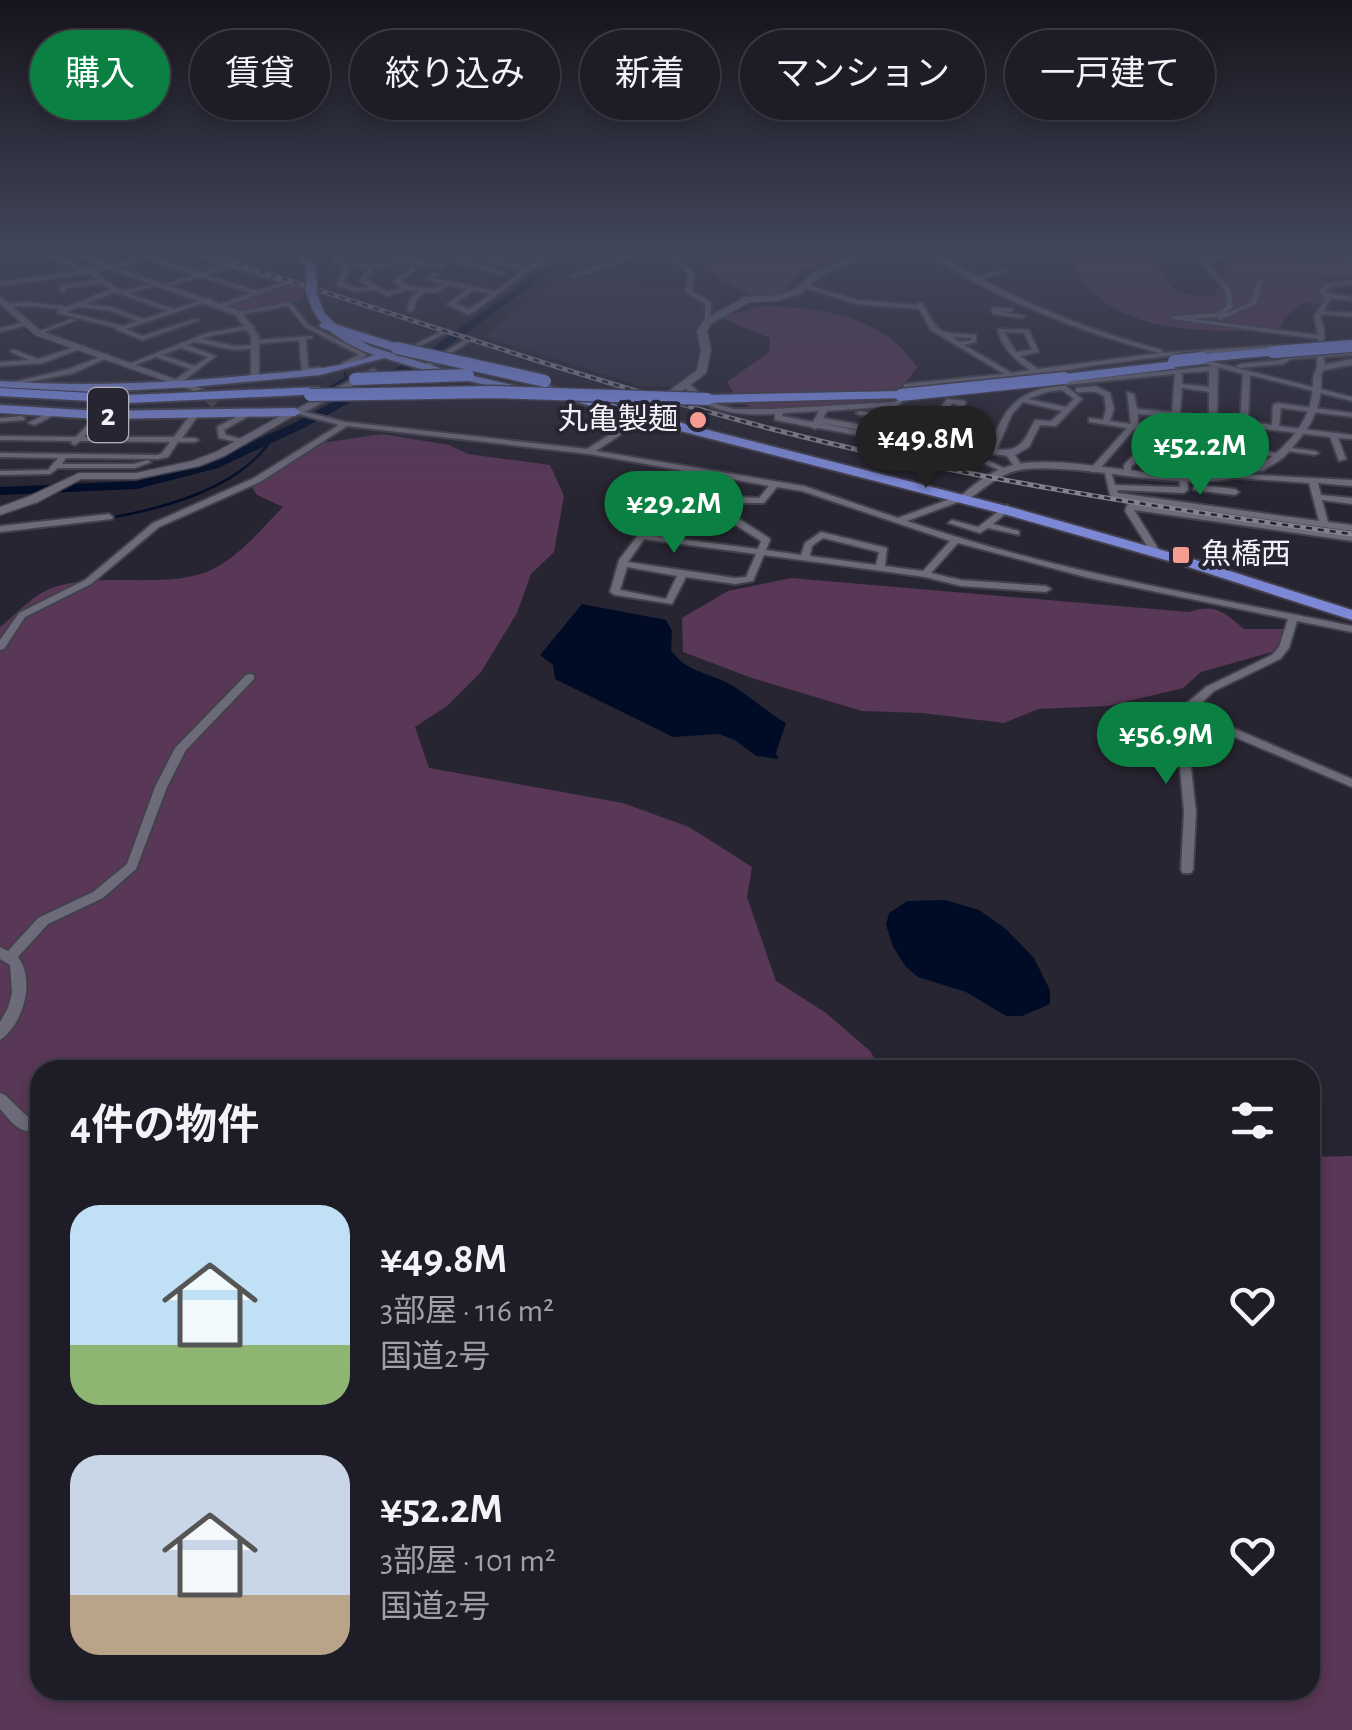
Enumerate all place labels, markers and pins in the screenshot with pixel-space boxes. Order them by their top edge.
place label: 丸亀製麺 [558,403,678,435]
pin: ¥49.8M [845,406,1007,491]
marker: 丸亀製麺 [687,409,709,431]
pin: ¥52.2M [1119,413,1281,498]
pin: ¥29.2M [593,471,755,556]
place label: 魚橋西 [1201,538,1291,570]
marker: 魚橋西 [1170,544,1192,566]
pin: ¥56.9M [1085,702,1247,787]

